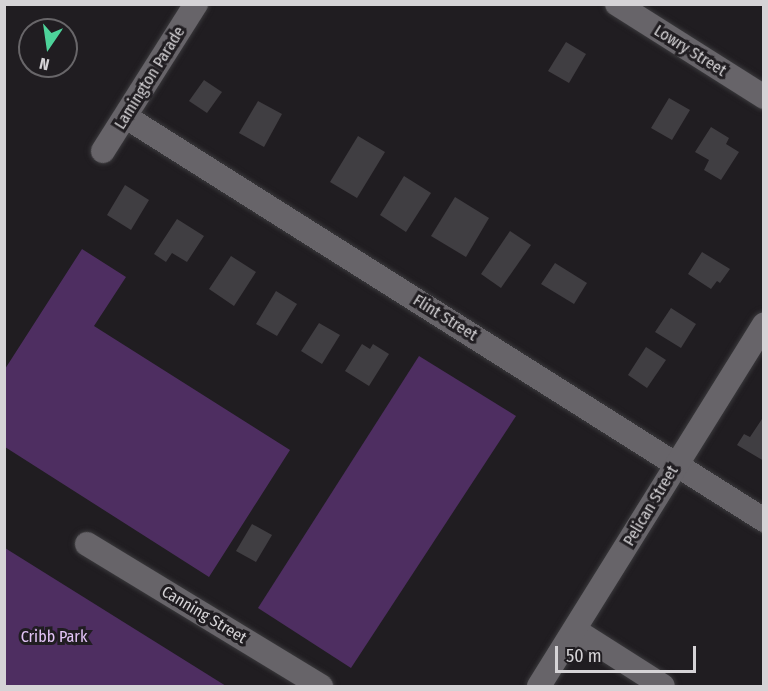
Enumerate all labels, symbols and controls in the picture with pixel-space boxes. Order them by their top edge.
north arrow [18,18,78,78]
street label: Lowry Street [650,21,730,81]
street label: Lamington Parade [111,23,189,133]
text: N [37,54,51,74]
street label: Flint Street [409,291,481,345]
street label: Pelican Street [620,462,682,550]
street label: Canning Street [158,582,250,648]
park label: Cribb Park [21,627,87,647]
scale bar [558,634,699,672]
text: 50 m [566,645,602,667]

